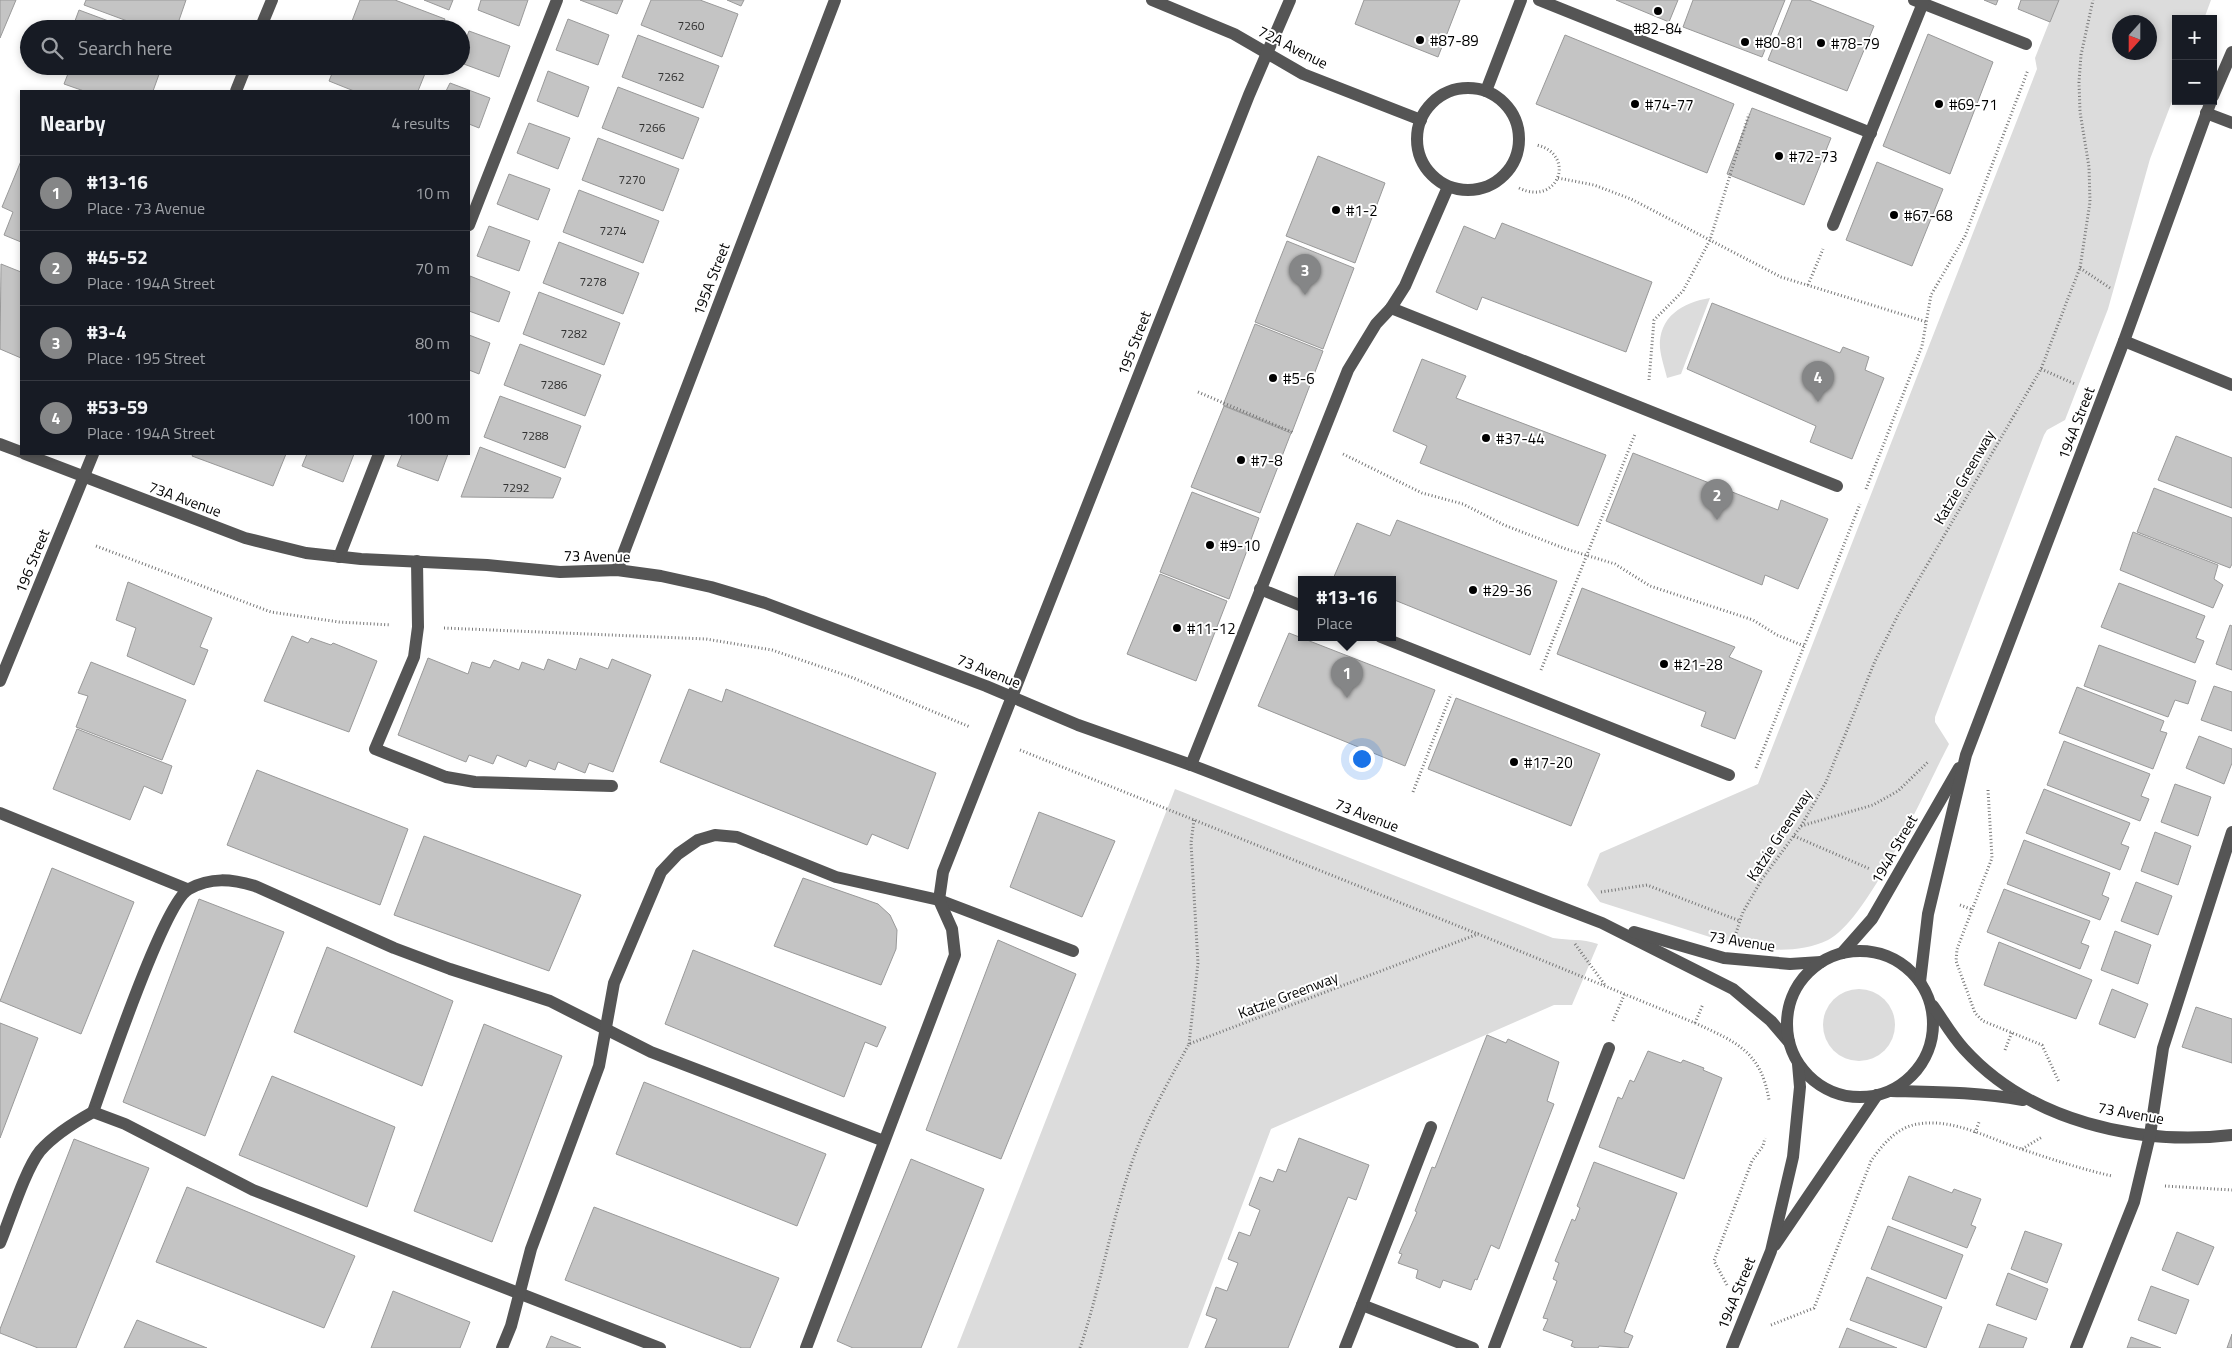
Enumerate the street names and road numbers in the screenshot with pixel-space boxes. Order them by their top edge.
street label: 72A Avenue [1254,20,1332,74]
street label: 195A Street [687,239,736,319]
street label: 195 Street [1111,307,1157,378]
street label: 194A Street [2052,383,2101,463]
street label: Katzie Greenway [1928,425,2000,529]
street label: 73A Avenue [145,475,225,523]
street label: 196 Street [9,525,56,596]
street label: 73 Avenue [563,544,631,568]
street label: 73 Avenue [954,648,1024,694]
street label: Katzie Greenway [1741,784,1817,886]
street label: 73 Avenue [1332,792,1402,838]
street label: 194A Street [1865,810,1923,888]
street label: 73 Avenue [1707,924,1777,958]
street label: Katzie Greenway [1235,965,1341,1025]
street label: 73 Avenue [2096,1096,2166,1130]
street label: 194A Street [1711,1253,1761,1333]

